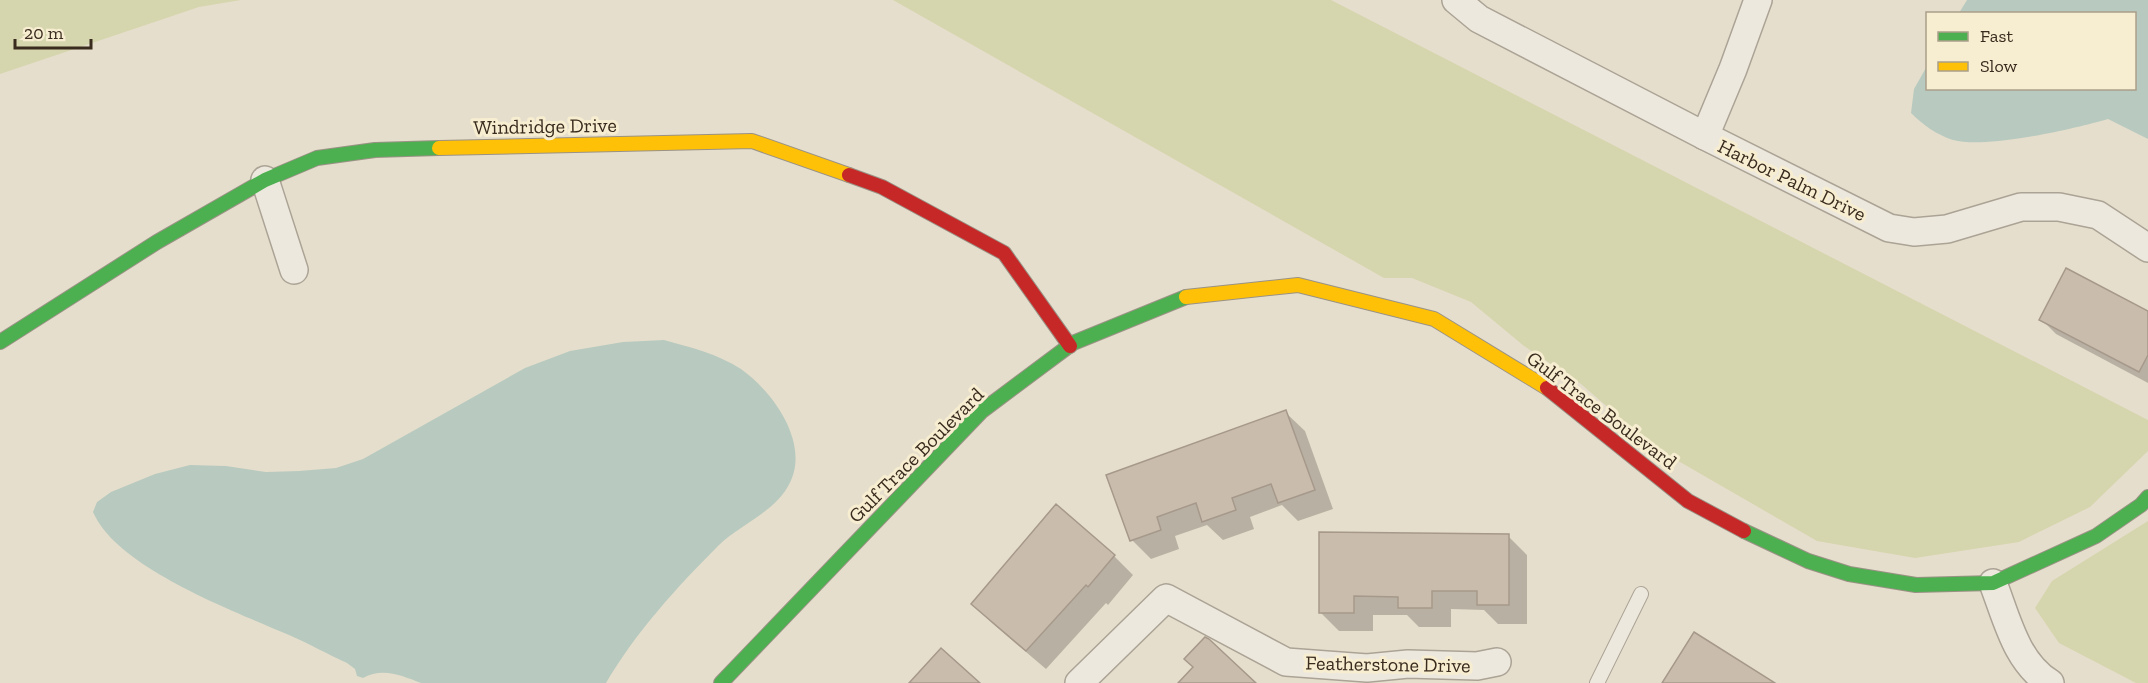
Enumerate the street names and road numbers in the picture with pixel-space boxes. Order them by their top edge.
street label: Windridge Drive [473,113,617,139]
street label: Harbor Palm Drive [1714,134,1870,226]
street label: Gulf Trace Boulevard [1522,346,1682,474]
street label: Gulf Trace Boulevard [843,382,989,528]
street label: Featherstone Drive [1305,651,1471,677]

